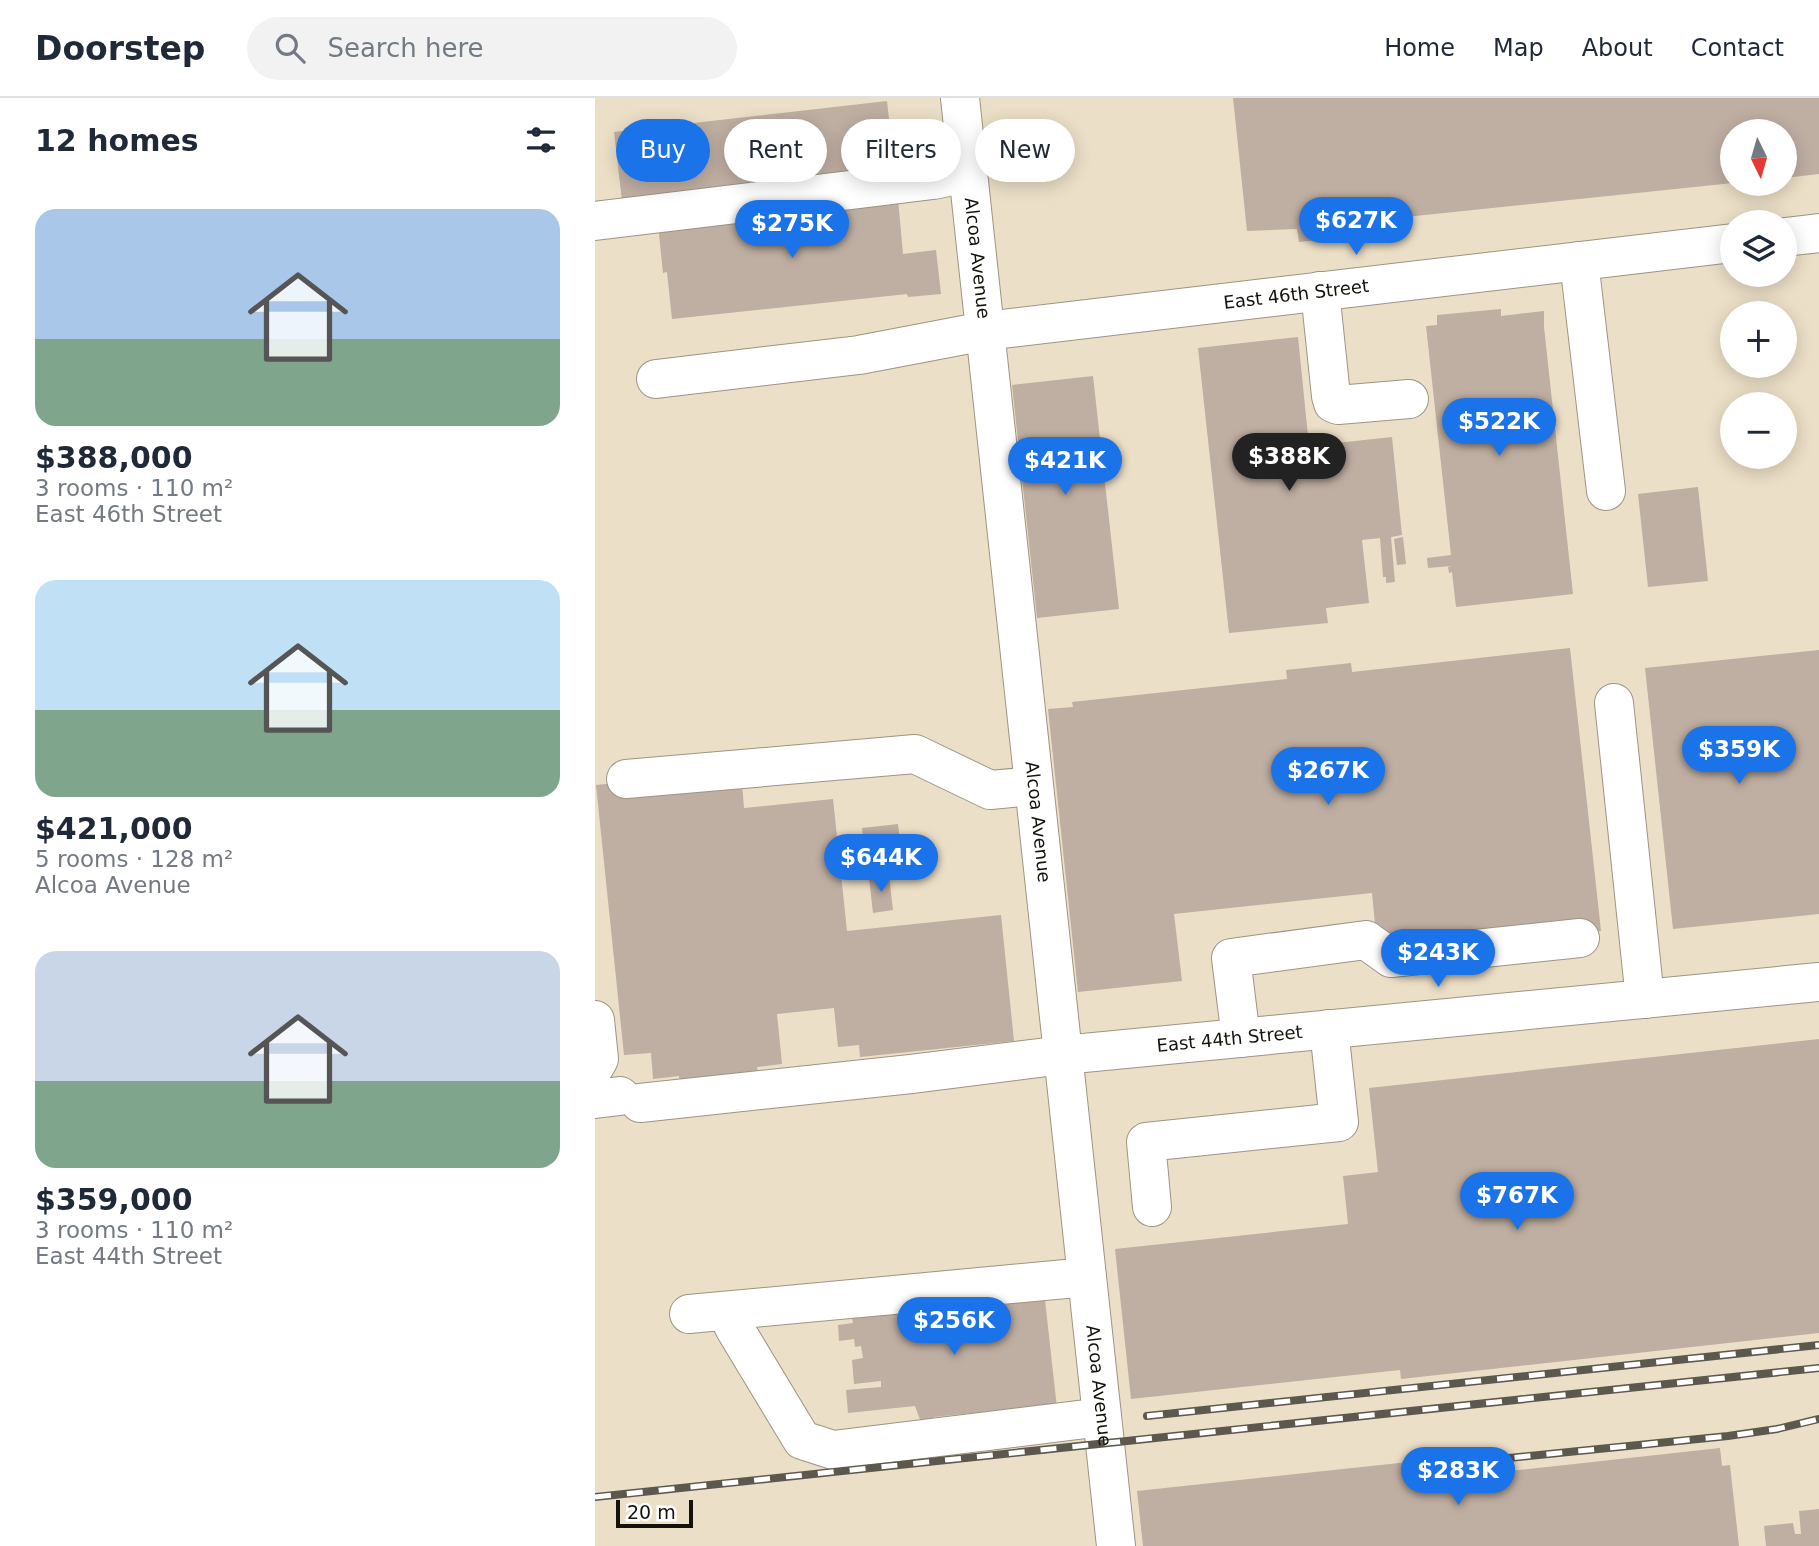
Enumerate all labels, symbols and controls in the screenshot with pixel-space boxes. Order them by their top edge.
search box [247,17,737,80]
text: Doorstep [35,29,205,68]
icon: search [271,29,309,67]
text: Search here [327,33,484,63]
text: Home [1384,34,1455,62]
text: Map [1493,34,1544,62]
text: About [1582,34,1653,62]
text: Contact [1691,34,1784,62]
chip: Buy [616,119,710,182]
chip: Rent [724,119,827,182]
chip: Filters [841,119,961,182]
chip: New [975,119,1075,182]
north arrow [1720,119,1797,196]
map controls [1720,119,1797,469]
icon: filters [522,121,560,159]
text: 12 homes [35,123,199,158]
street label: Alcoa Avenue [961,196,995,320]
pin: $627K [1307,198,1405,257]
pin: $275K [743,200,841,260]
text: $627K [1315,207,1397,233]
text: $275K [751,210,833,236]
button: layers [1720,210,1797,287]
icon: home [235,254,361,380]
street label: East 46th Street [1222,275,1370,313]
button: + [1720,301,1797,378]
button: − [1720,392,1797,469]
pin: $522K [1450,398,1548,458]
text: $522K [1458,408,1540,434]
pin: $388K [1240,434,1338,493]
pin: $421K [1016,438,1114,497]
text: $388,000 [35,440,193,475]
text: $388K [1248,443,1330,469]
text: $421K [1024,447,1106,473]
text: 3 rooms · 110 m² [35,475,233,501]
text: East 46th Street [35,501,222,527]
icon: home [235,625,361,751]
pin: $359K [1690,726,1788,786]
text: $359K [1698,736,1780,762]
pin: $267K [1279,748,1377,807]
text: $267K [1287,757,1369,783]
street label: Alcoa Avenue [1022,760,1055,884]
text: $421,000 [35,811,193,846]
pin: $644K [832,834,930,894]
text: $644K [840,844,922,870]
text: 5 rooms · 128 m² [35,846,233,872]
text: Alcoa Avenue [35,872,191,898]
pin: $243K [1389,930,1487,989]
text: $243K [1397,939,1479,965]
icon: home [235,996,361,1122]
street label: East 44th Street [1156,1021,1303,1056]
pin: $767K [1468,1172,1566,1232]
text: $359,000 [35,1182,193,1217]
text: $767K [1476,1182,1558,1208]
text: 3 rooms · 110 m² [35,1217,233,1243]
text: East 44th Street [35,1243,222,1269]
pin: $256K [905,1298,1003,1357]
text: $256K [913,1307,995,1333]
street label: Alcoa Avenue [1082,1324,1116,1447]
pin: $283K [1409,1448,1507,1507]
text: $283K [1417,1457,1499,1483]
scale bar [616,1497,693,1529]
text: 20 m [627,1501,676,1523]

